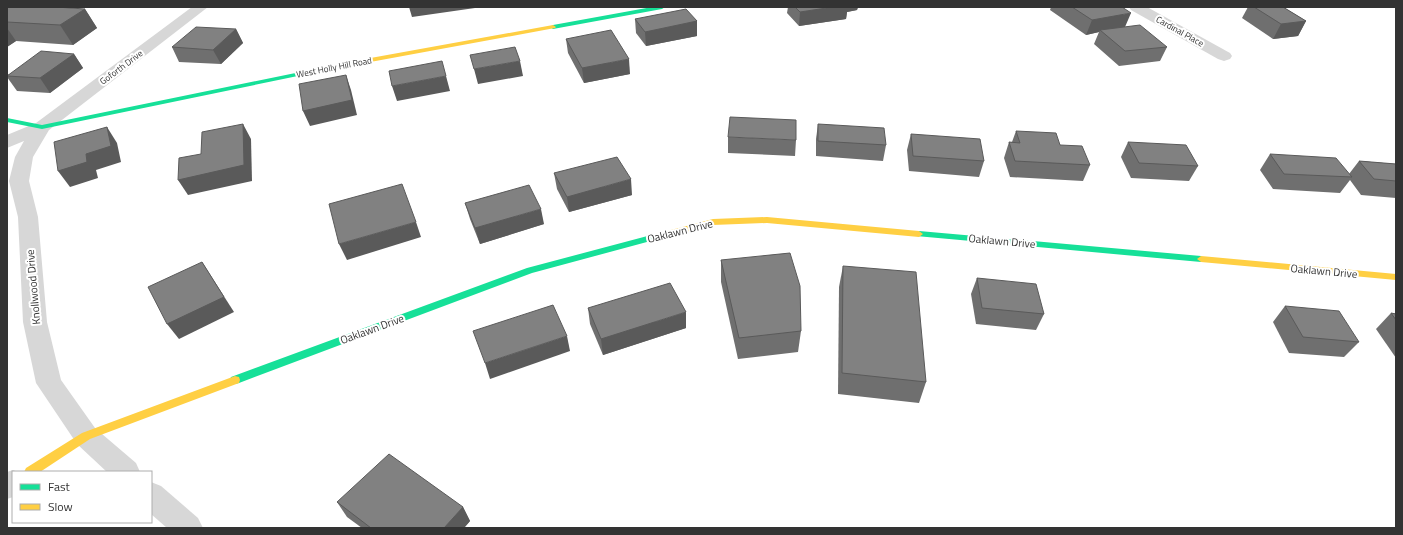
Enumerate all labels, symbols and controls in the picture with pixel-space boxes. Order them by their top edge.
street label: Cardinal Place [1154,12,1207,50]
street label: Goforth Drive [97,46,146,87]
street label: West Holly Hill Road [295,53,373,81]
street label: Oaklawn Drive [646,215,715,247]
street label: Oaklawn Drive [968,230,1036,252]
street label: Knollwood Drive [22,248,44,325]
street label: Oaklawn Drive [1290,260,1358,282]
street label: Oaklawn Drive [338,310,407,348]
legend [12,471,152,523]
text: Fast [48,477,71,496]
text: Slow [48,497,73,516]

